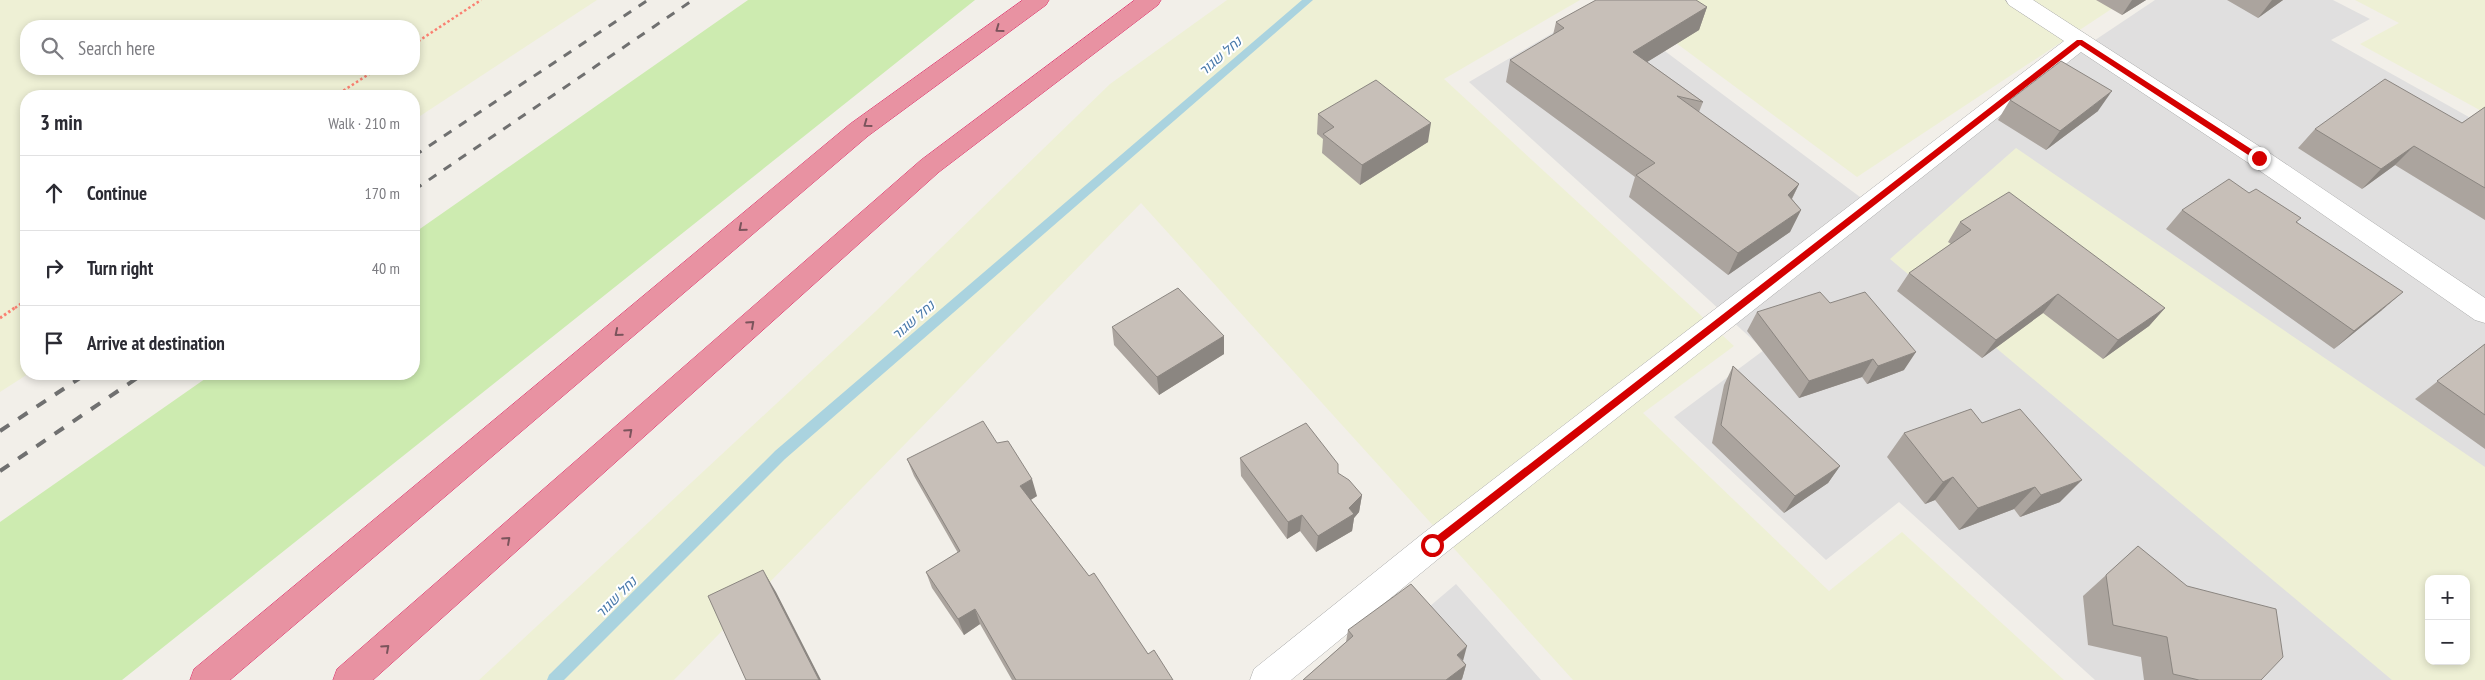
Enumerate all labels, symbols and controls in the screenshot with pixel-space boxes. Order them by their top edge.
search box [20,20,420,75]
one-way arrow [995,23,1005,32]
water label: נחל שגור [1195,32,1246,80]
icon: search [38,34,66,62]
text: Search here [78,36,155,60]
text: 3 min [40,109,82,136]
text: Walk · 210 m [328,113,400,133]
one-way arrow [863,118,873,127]
route end [2248,147,2271,170]
icon: ahead [40,179,68,207]
text: Continue [87,181,147,205]
text: 170 m [365,183,400,203]
one-way arrow [739,223,748,232]
icon: right [40,254,68,282]
text: Turn right [87,256,153,280]
text: 40 m [372,258,400,278]
water label: נחל שגור [888,296,939,344]
one-way arrow [745,321,754,330]
one-way arrow [615,327,624,335]
icon: arrive [40,329,68,357]
text: Arrive at destination [87,331,225,355]
one-way arrow [623,429,632,438]
route start [1421,534,1444,557]
one-way arrow [502,537,511,546]
water label: נחל שגור [592,572,641,621]
map controls [2425,575,2470,665]
button: + [2425,575,2470,620]
button: − [2425,620,2470,665]
one-way arrow [380,644,389,653]

